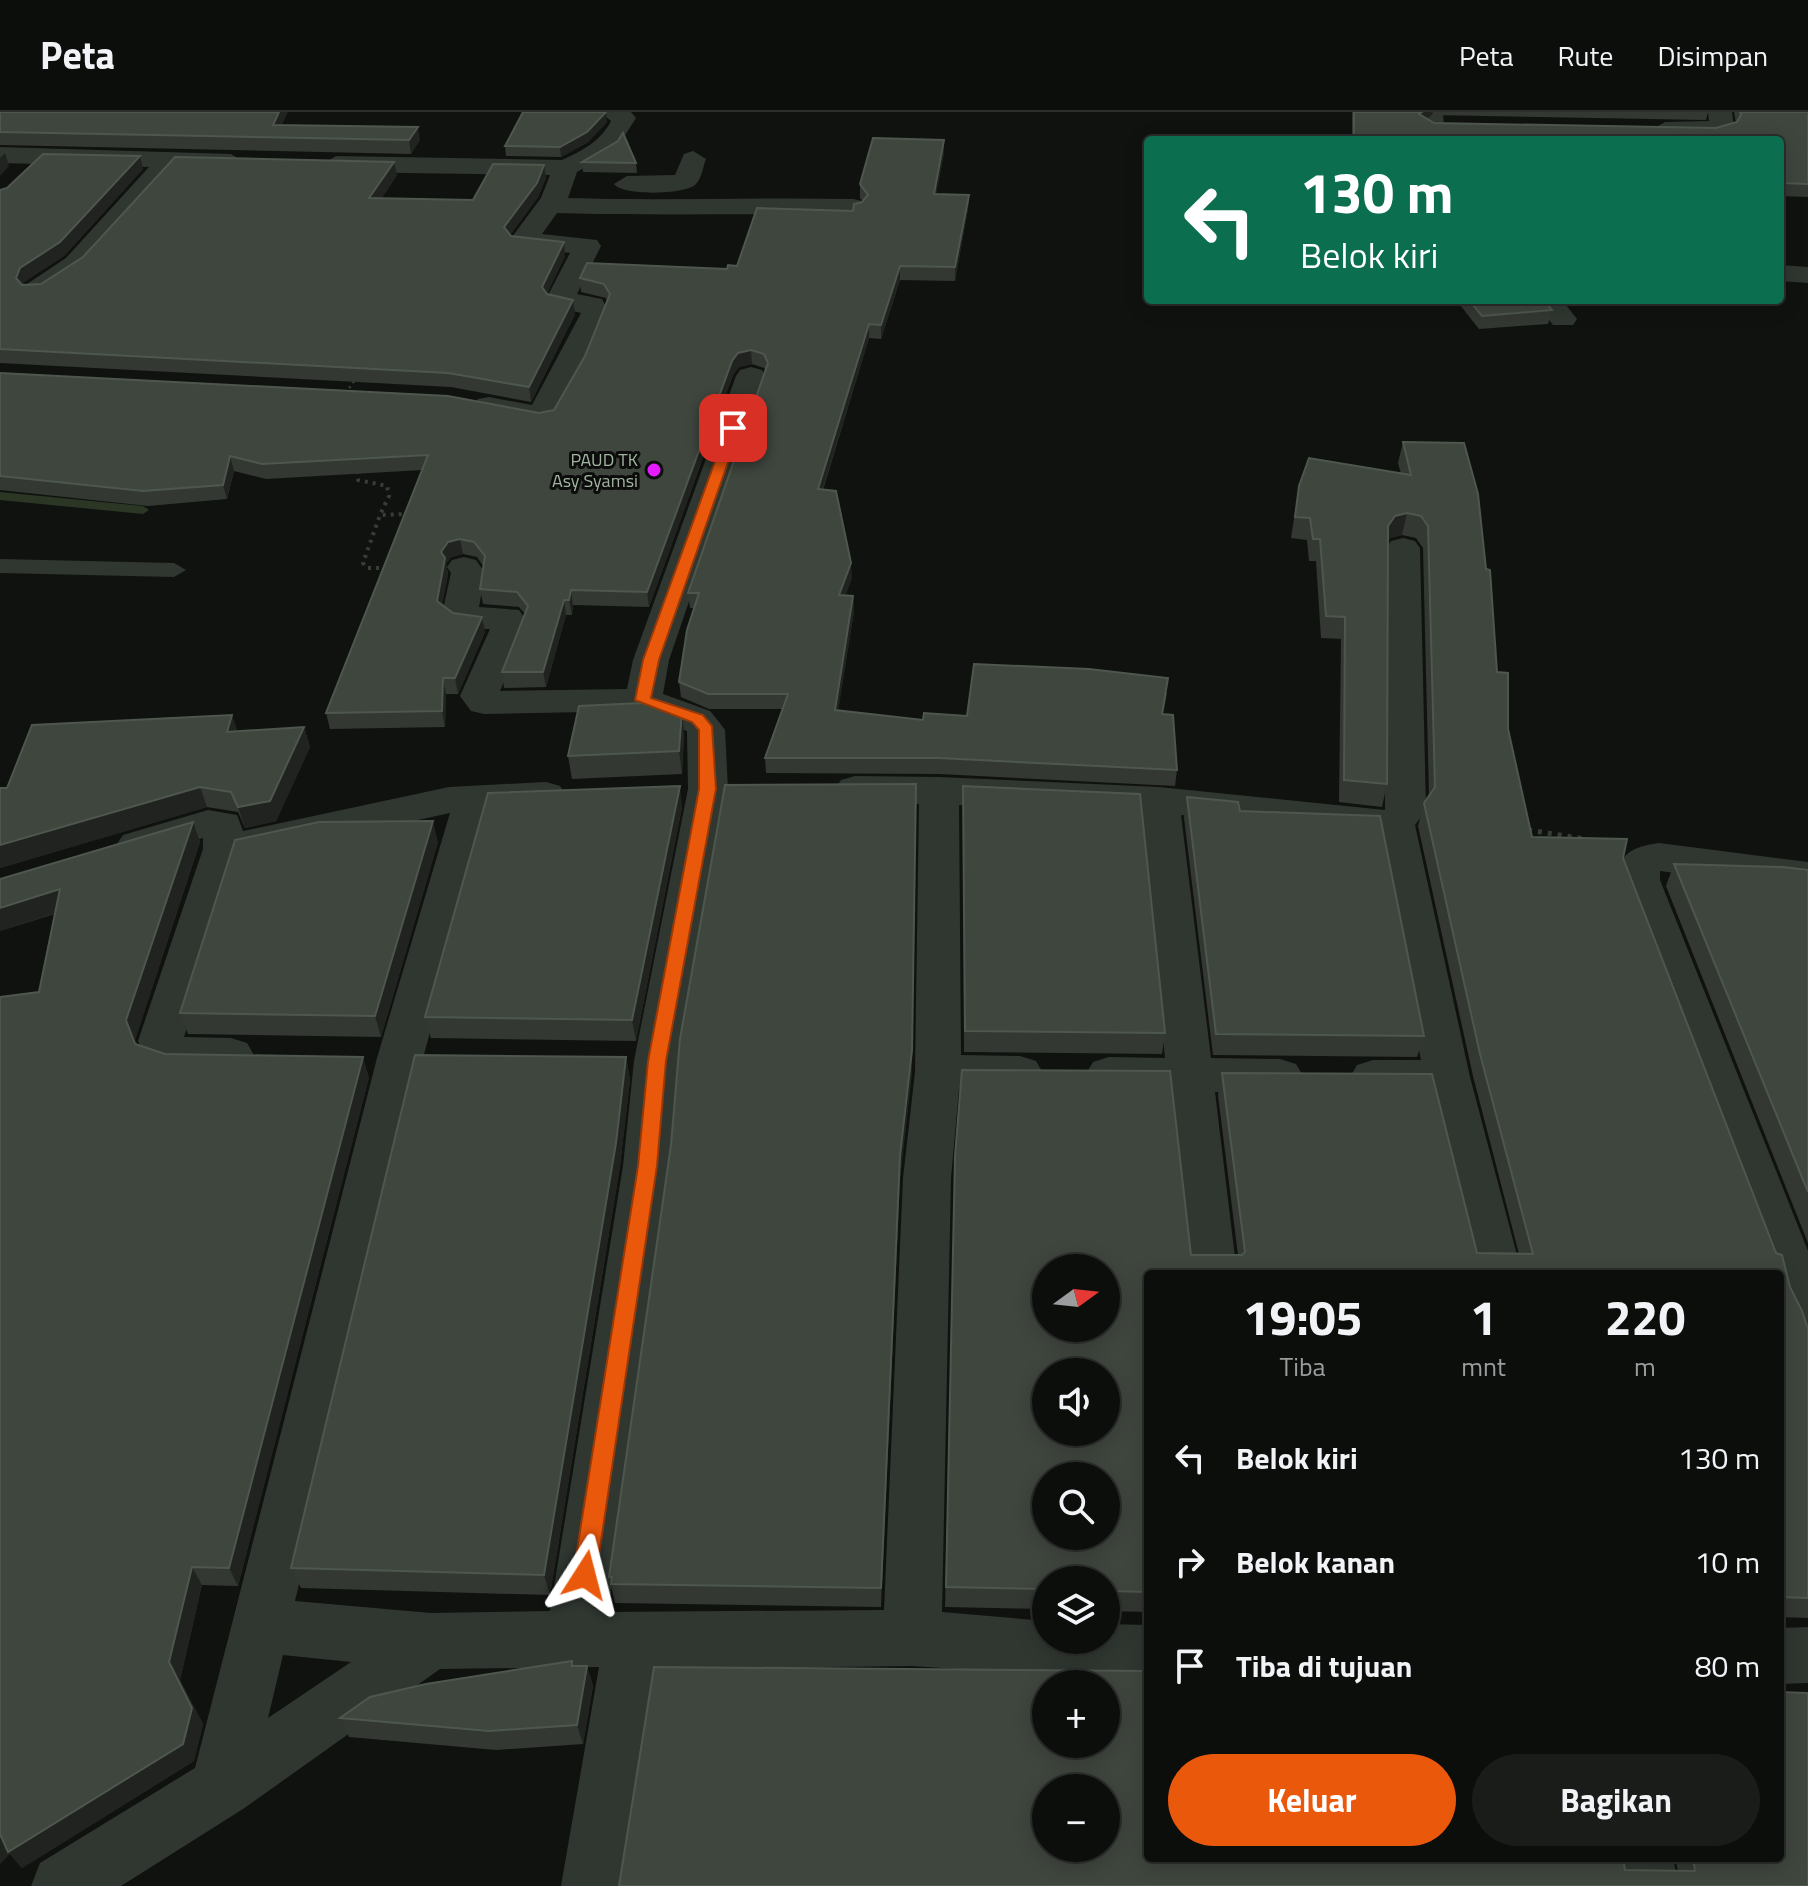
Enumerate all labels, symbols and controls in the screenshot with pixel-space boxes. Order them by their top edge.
text: Peta [40,26,115,84]
text: Peta [1459,34,1513,77]
text: Rute [1557,34,1613,77]
text: Disimpan [1657,34,1768,77]
text: 130 m [1300,150,1453,235]
icon: left [1168,168,1272,272]
text: Belok kiri [1300,227,1438,282]
pin [699,394,767,462]
icon: arrive [711,406,755,450]
place label: PAUD TK Asy Syamsi [552,446,638,494]
marker: PAUD TK Asy Syamsi [645,461,663,479]
north arrow [1032,1254,1120,1342]
map controls [1032,1254,1120,1862]
text: 19:05 [1243,1281,1363,1354]
text: 1 [1470,1281,1497,1354]
text: 220 [1605,1281,1685,1354]
text: Tiba [1280,1347,1326,1386]
text: mnt [1461,1347,1506,1386]
text: m [1634,1347,1656,1386]
button: sound [1032,1358,1120,1446]
text: Belok kiri [1236,1435,1358,1481]
text: 130 m [1678,1435,1760,1481]
icon: left [1168,1436,1212,1480]
button: search [1032,1462,1120,1550]
position arrow [543,1533,627,1617]
text: Belok kanan [1236,1539,1395,1585]
text: 10 m [1695,1539,1760,1585]
icon: right [1168,1540,1212,1584]
button: layers [1032,1566,1120,1654]
text: Tiba di tujuan [1236,1643,1412,1689]
text: 80 m [1695,1643,1760,1689]
icon: arrive [1168,1644,1212,1688]
button: + [1032,1670,1120,1758]
button: Keluar [1168,1754,1456,1846]
button: Bagikan [1472,1754,1760,1846]
button: − [1032,1774,1120,1862]

